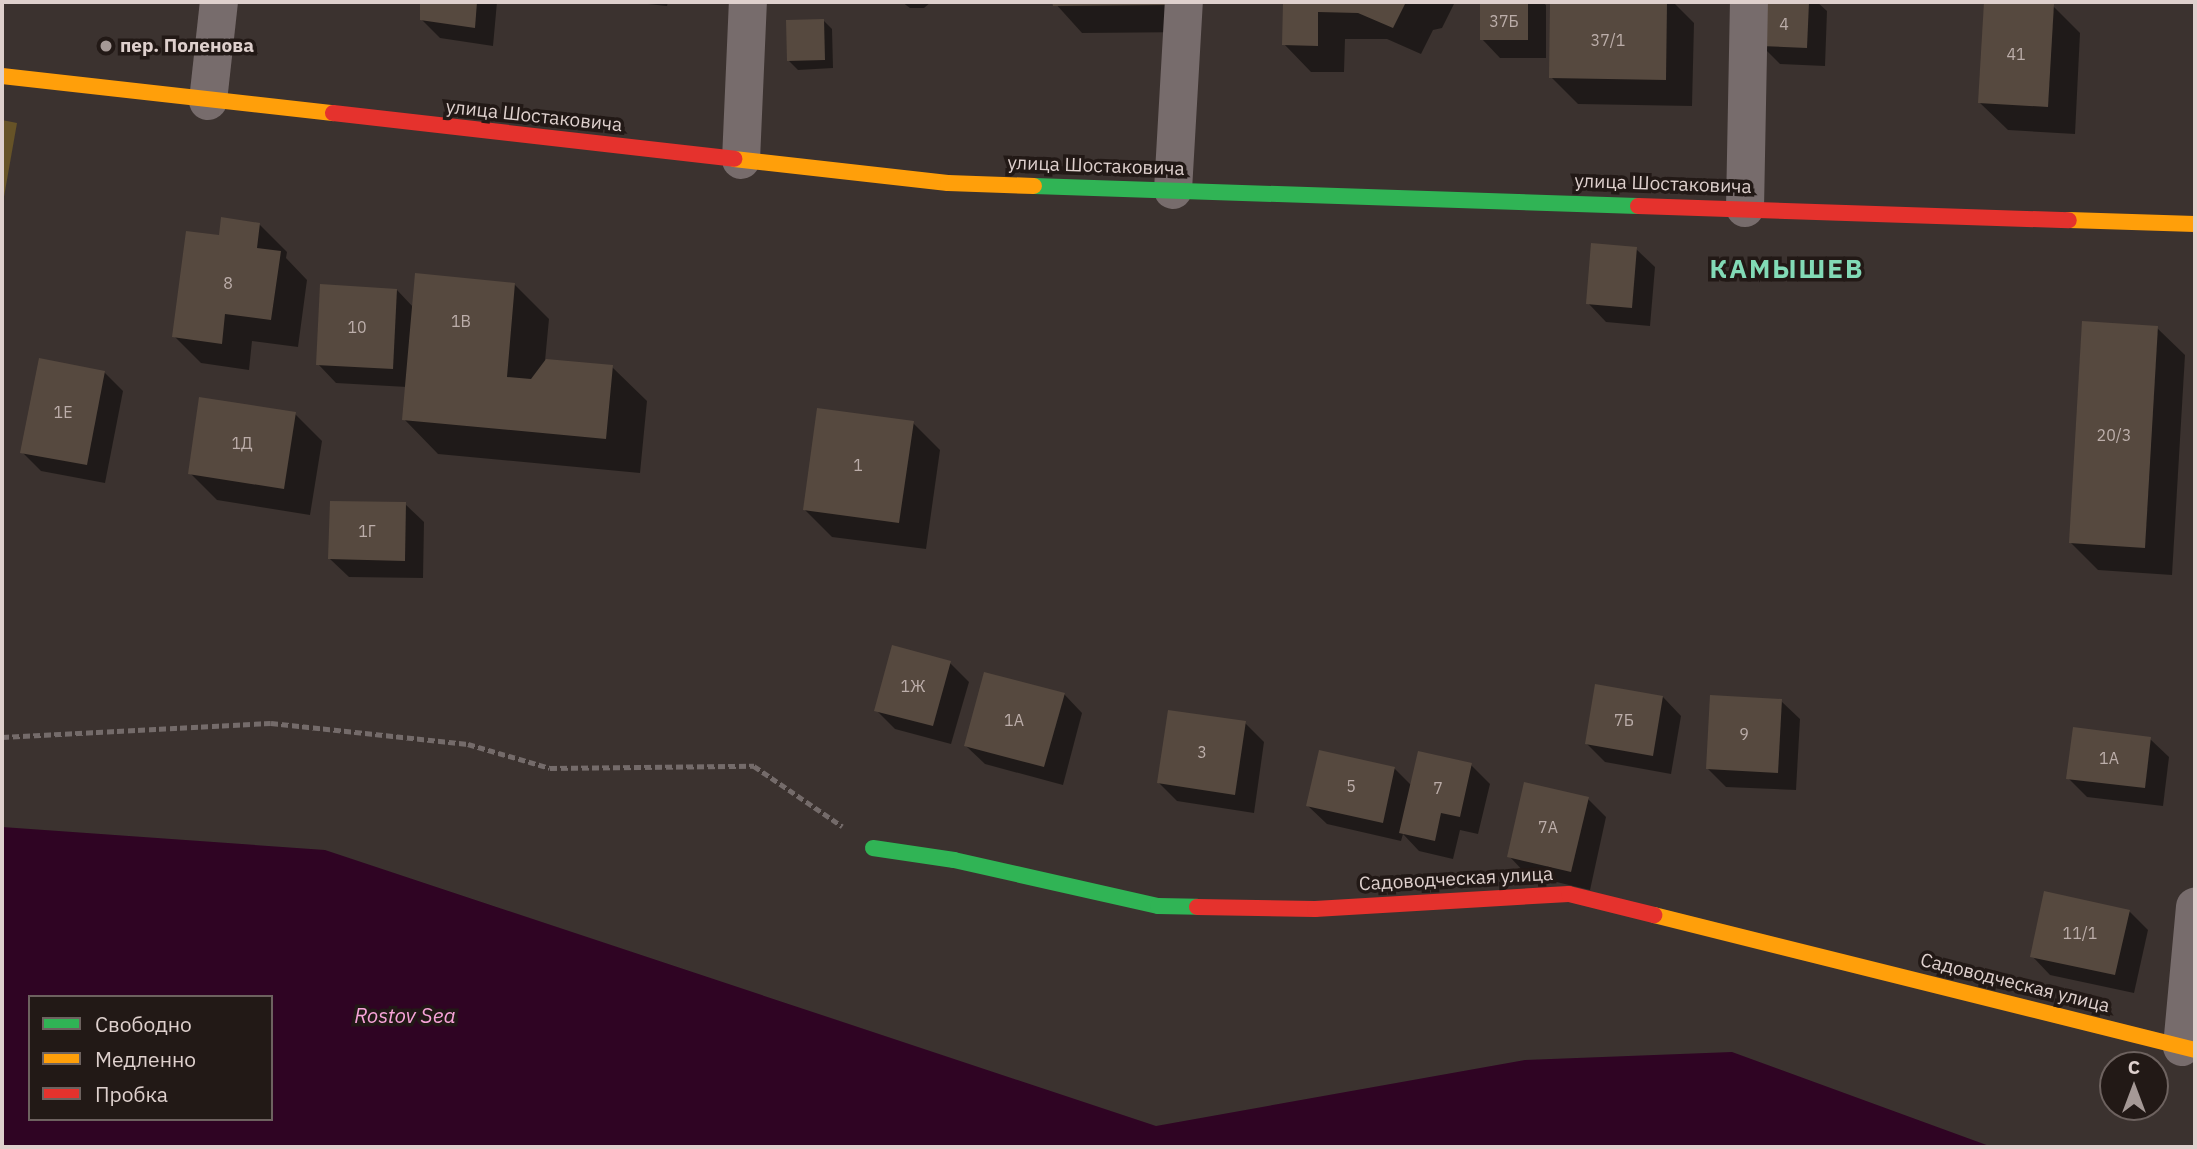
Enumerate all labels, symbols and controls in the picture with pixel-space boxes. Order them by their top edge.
house number: 37Б [1489,11,1519,31]
house number: 4 [1779,14,1789,34]
house number: 37/1 [1591,30,1625,50]
place label: пер. Поленова [120,35,254,57]
marker: пер. Поленова [98,38,114,54]
house number: 41 [2006,44,2026,64]
street label: улица Шостаковича [445,95,623,137]
street label: улица Шостаковича [1007,152,1185,180]
street label: улица Шостаковича [1574,170,1752,198]
district label: КАМЫШЕВ [1710,253,1864,285]
house number: 8 [223,273,233,293]
house number: 1В [451,311,471,331]
house number: 10 [347,317,367,337]
house number: 1Е [54,402,72,422]
house number: 20/3 [2097,425,2131,445]
house number: 1Д [231,433,253,453]
house number: 1 [853,455,863,475]
house number: 1Г [358,521,376,541]
house number: 1Ж [900,676,926,696]
house number: 1А [1004,710,1024,730]
house number: 7Б [1614,710,1634,730]
house number: 9 [1739,724,1749,744]
house number: 3 [1197,742,1207,762]
house number: 1А [2099,748,2119,768]
house number: 5 [1346,776,1356,796]
house number: 7 [1433,778,1443,798]
house number: 7А [1538,817,1558,837]
street label: Садоводческая улица [1358,863,1554,895]
house number: 11/1 [2063,923,2097,943]
street label: Садоводческая улица [1918,948,2112,1018]
legend [28,995,273,1121]
water label: Rostov Sea [354,1002,456,1028]
text: Свободно [95,1010,192,1038]
text: Медленно [95,1045,196,1073]
north arrow [2099,1051,2169,1121]
text: С [2128,1055,2140,1079]
text: Пробка [95,1080,168,1108]

